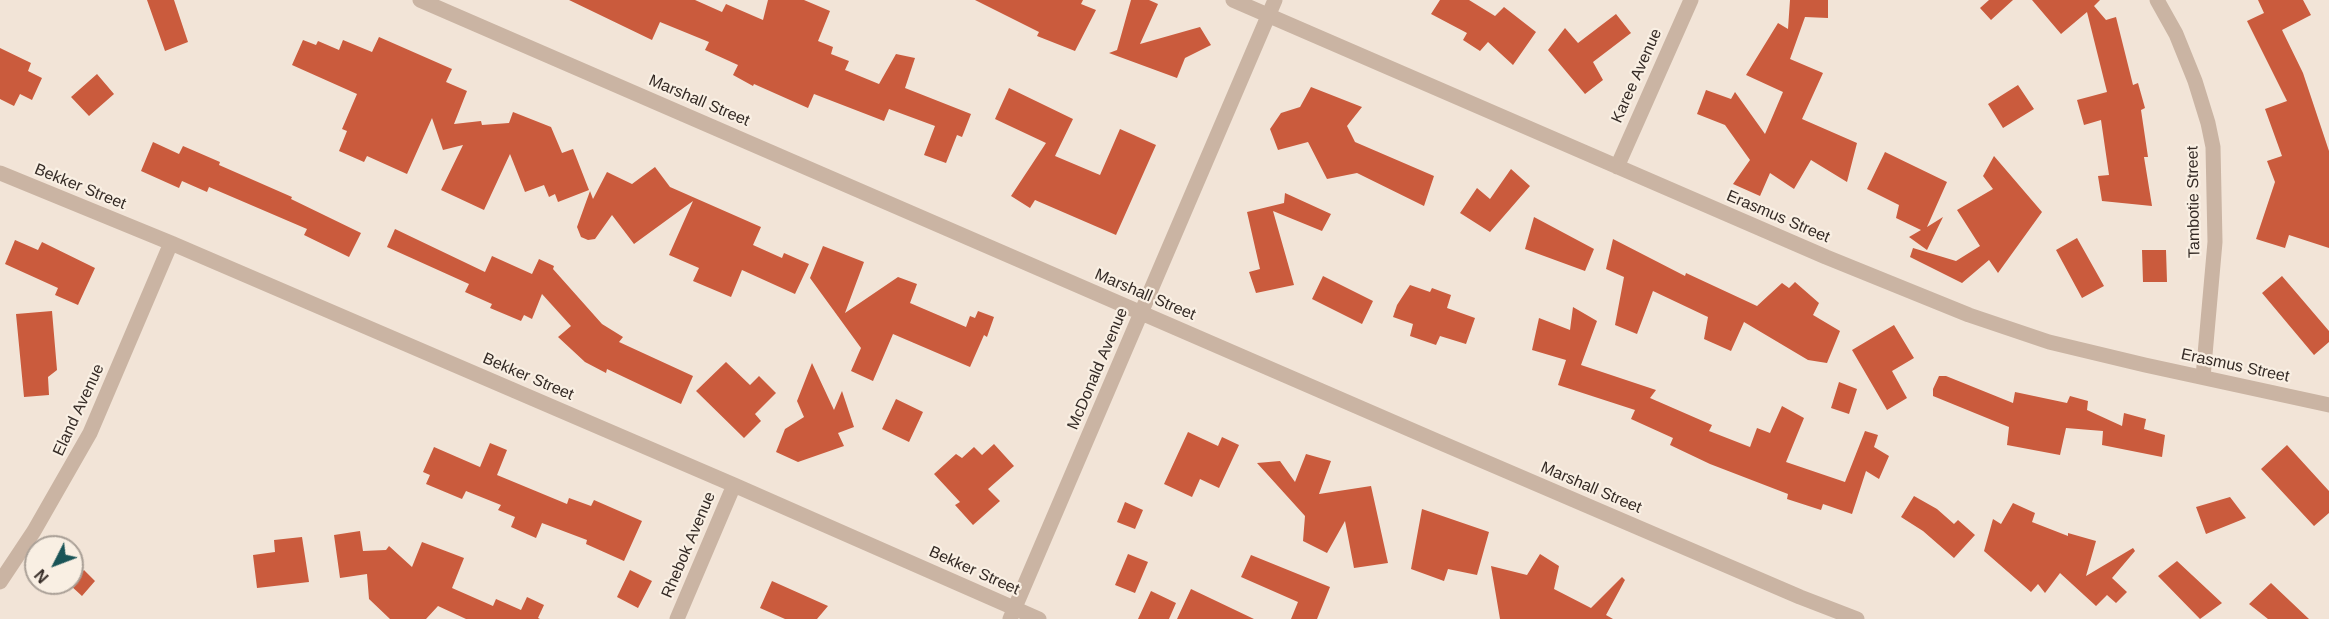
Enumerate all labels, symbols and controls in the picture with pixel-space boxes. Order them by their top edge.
street label: Karee Avenue [1608,26,1666,126]
street label: Marshall Street [646,71,752,131]
street label: Tambotie Street [2183,146,2205,258]
street label: Bekker Street [31,160,129,214]
street label: Erasmus Street [1724,187,1832,247]
street label: Marshall Street [1092,265,1198,325]
street label: McDonald Avenue [1064,305,1132,433]
street label: Erasmus Street [2179,345,2291,387]
street label: Bekker Street [480,349,576,405]
street label: Eland Avenue [49,361,109,459]
street label: Marshall Street [1538,458,1644,518]
street label: Rhebok Avenue [658,489,720,601]
north arrow [24,535,84,595]
street label: Bekker Street [926,543,1022,599]
text: N [32,566,52,586]

